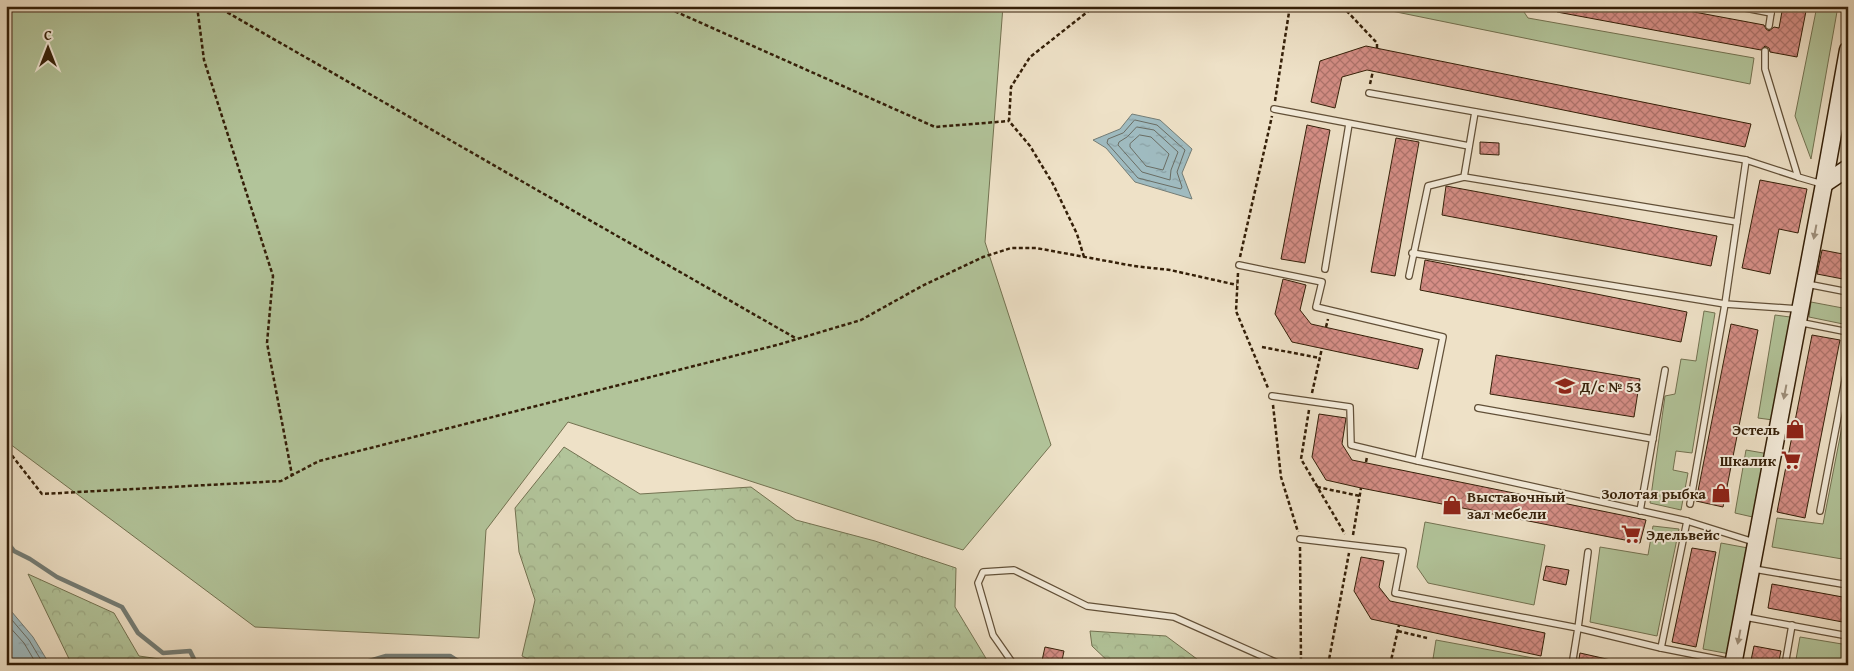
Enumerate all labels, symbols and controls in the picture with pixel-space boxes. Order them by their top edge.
north arrow [22,22,72,72]
text: С [44,25,52,45]
one-way arrow [1811,224,1819,240]
school or university icon: Д/с № 53 [1554,375,1576,397]
place label: Д/с № 53 [1579,376,1641,397]
one-way arrow [1781,384,1789,399]
shop icon: Эстель [1784,418,1806,440]
place label: Эстель [1732,419,1780,440]
supermarket icon: Шкалик [1780,449,1802,471]
place label: Шкалик [1720,450,1776,471]
shop icon: Золотая рыбка [1710,482,1732,504]
place label: Золотая рыбка [1601,483,1706,504]
place label: Выставочный зал мебели [1467,486,1566,524]
shop icon: Выставочный зал мебели [1441,494,1463,516]
supermarket icon: Эдельвейс [1620,523,1642,545]
place label: Эдельвейс [1646,524,1720,545]
one-way arrow [1734,630,1742,646]

